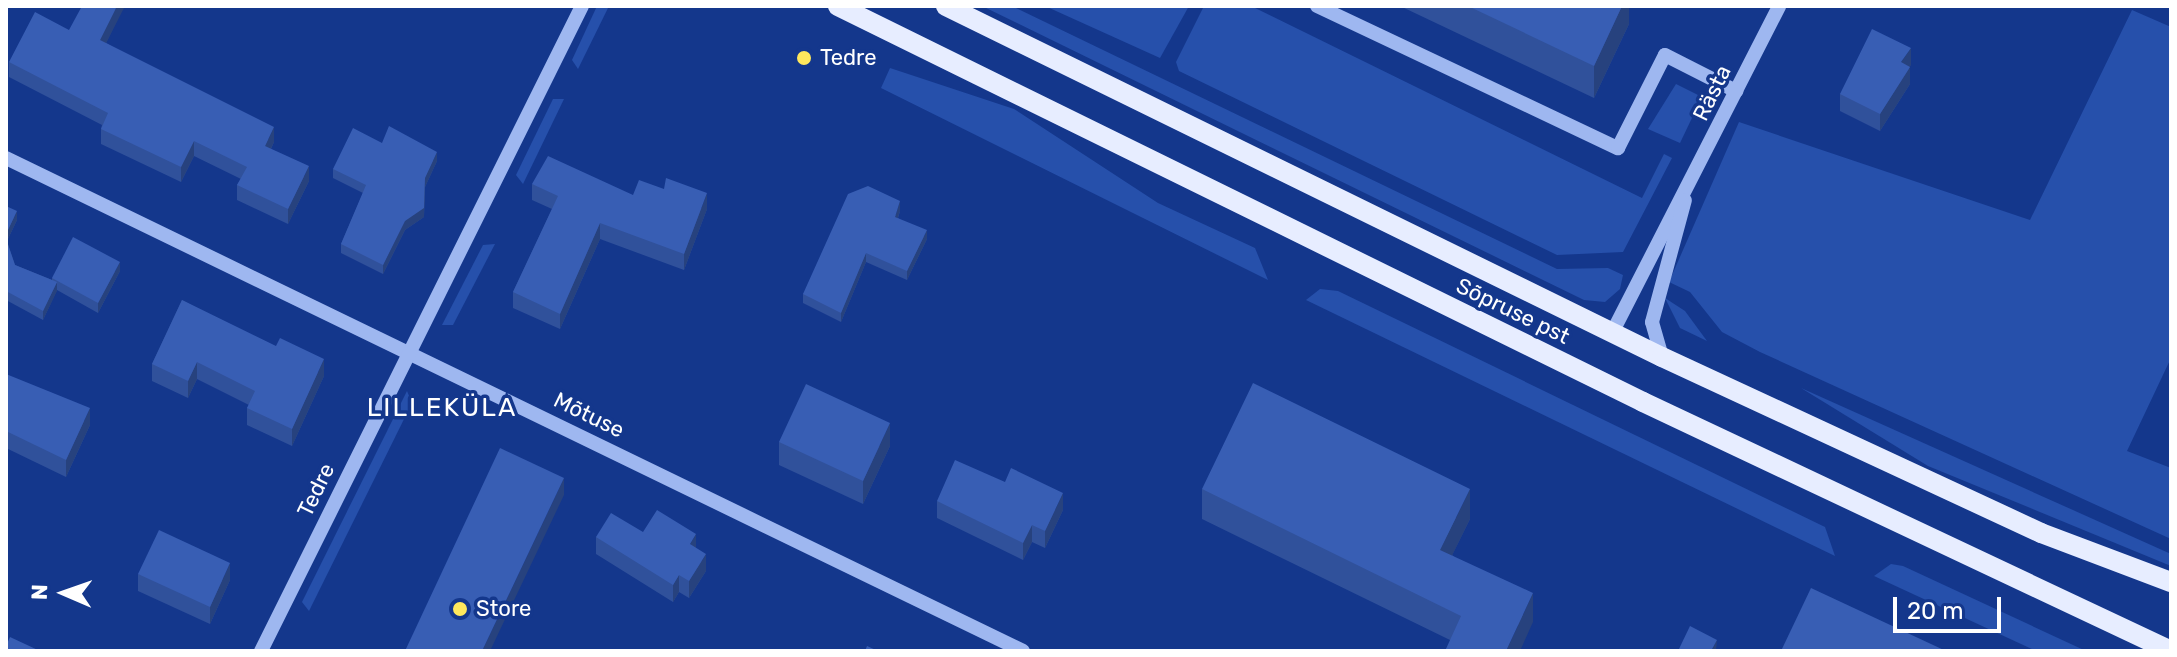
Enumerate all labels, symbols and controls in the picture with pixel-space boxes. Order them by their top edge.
place label: Tedre [820,45,877,71]
marker: Tedre [795,49,813,67]
street label: Rästa [1687,61,1737,125]
street label: Sõpruse pst [1452,272,1574,350]
street label: Mõtuse [549,387,629,443]
district label: LILLEKÜLA [367,392,517,424]
street label: Tedre [292,459,340,521]
north arrow [24,553,104,633]
scale bar [1897,581,2005,631]
text: N [26,584,53,601]
place label: Store [476,596,531,622]
text: 20 m [1907,597,1964,625]
marker: Store [451,600,469,618]

